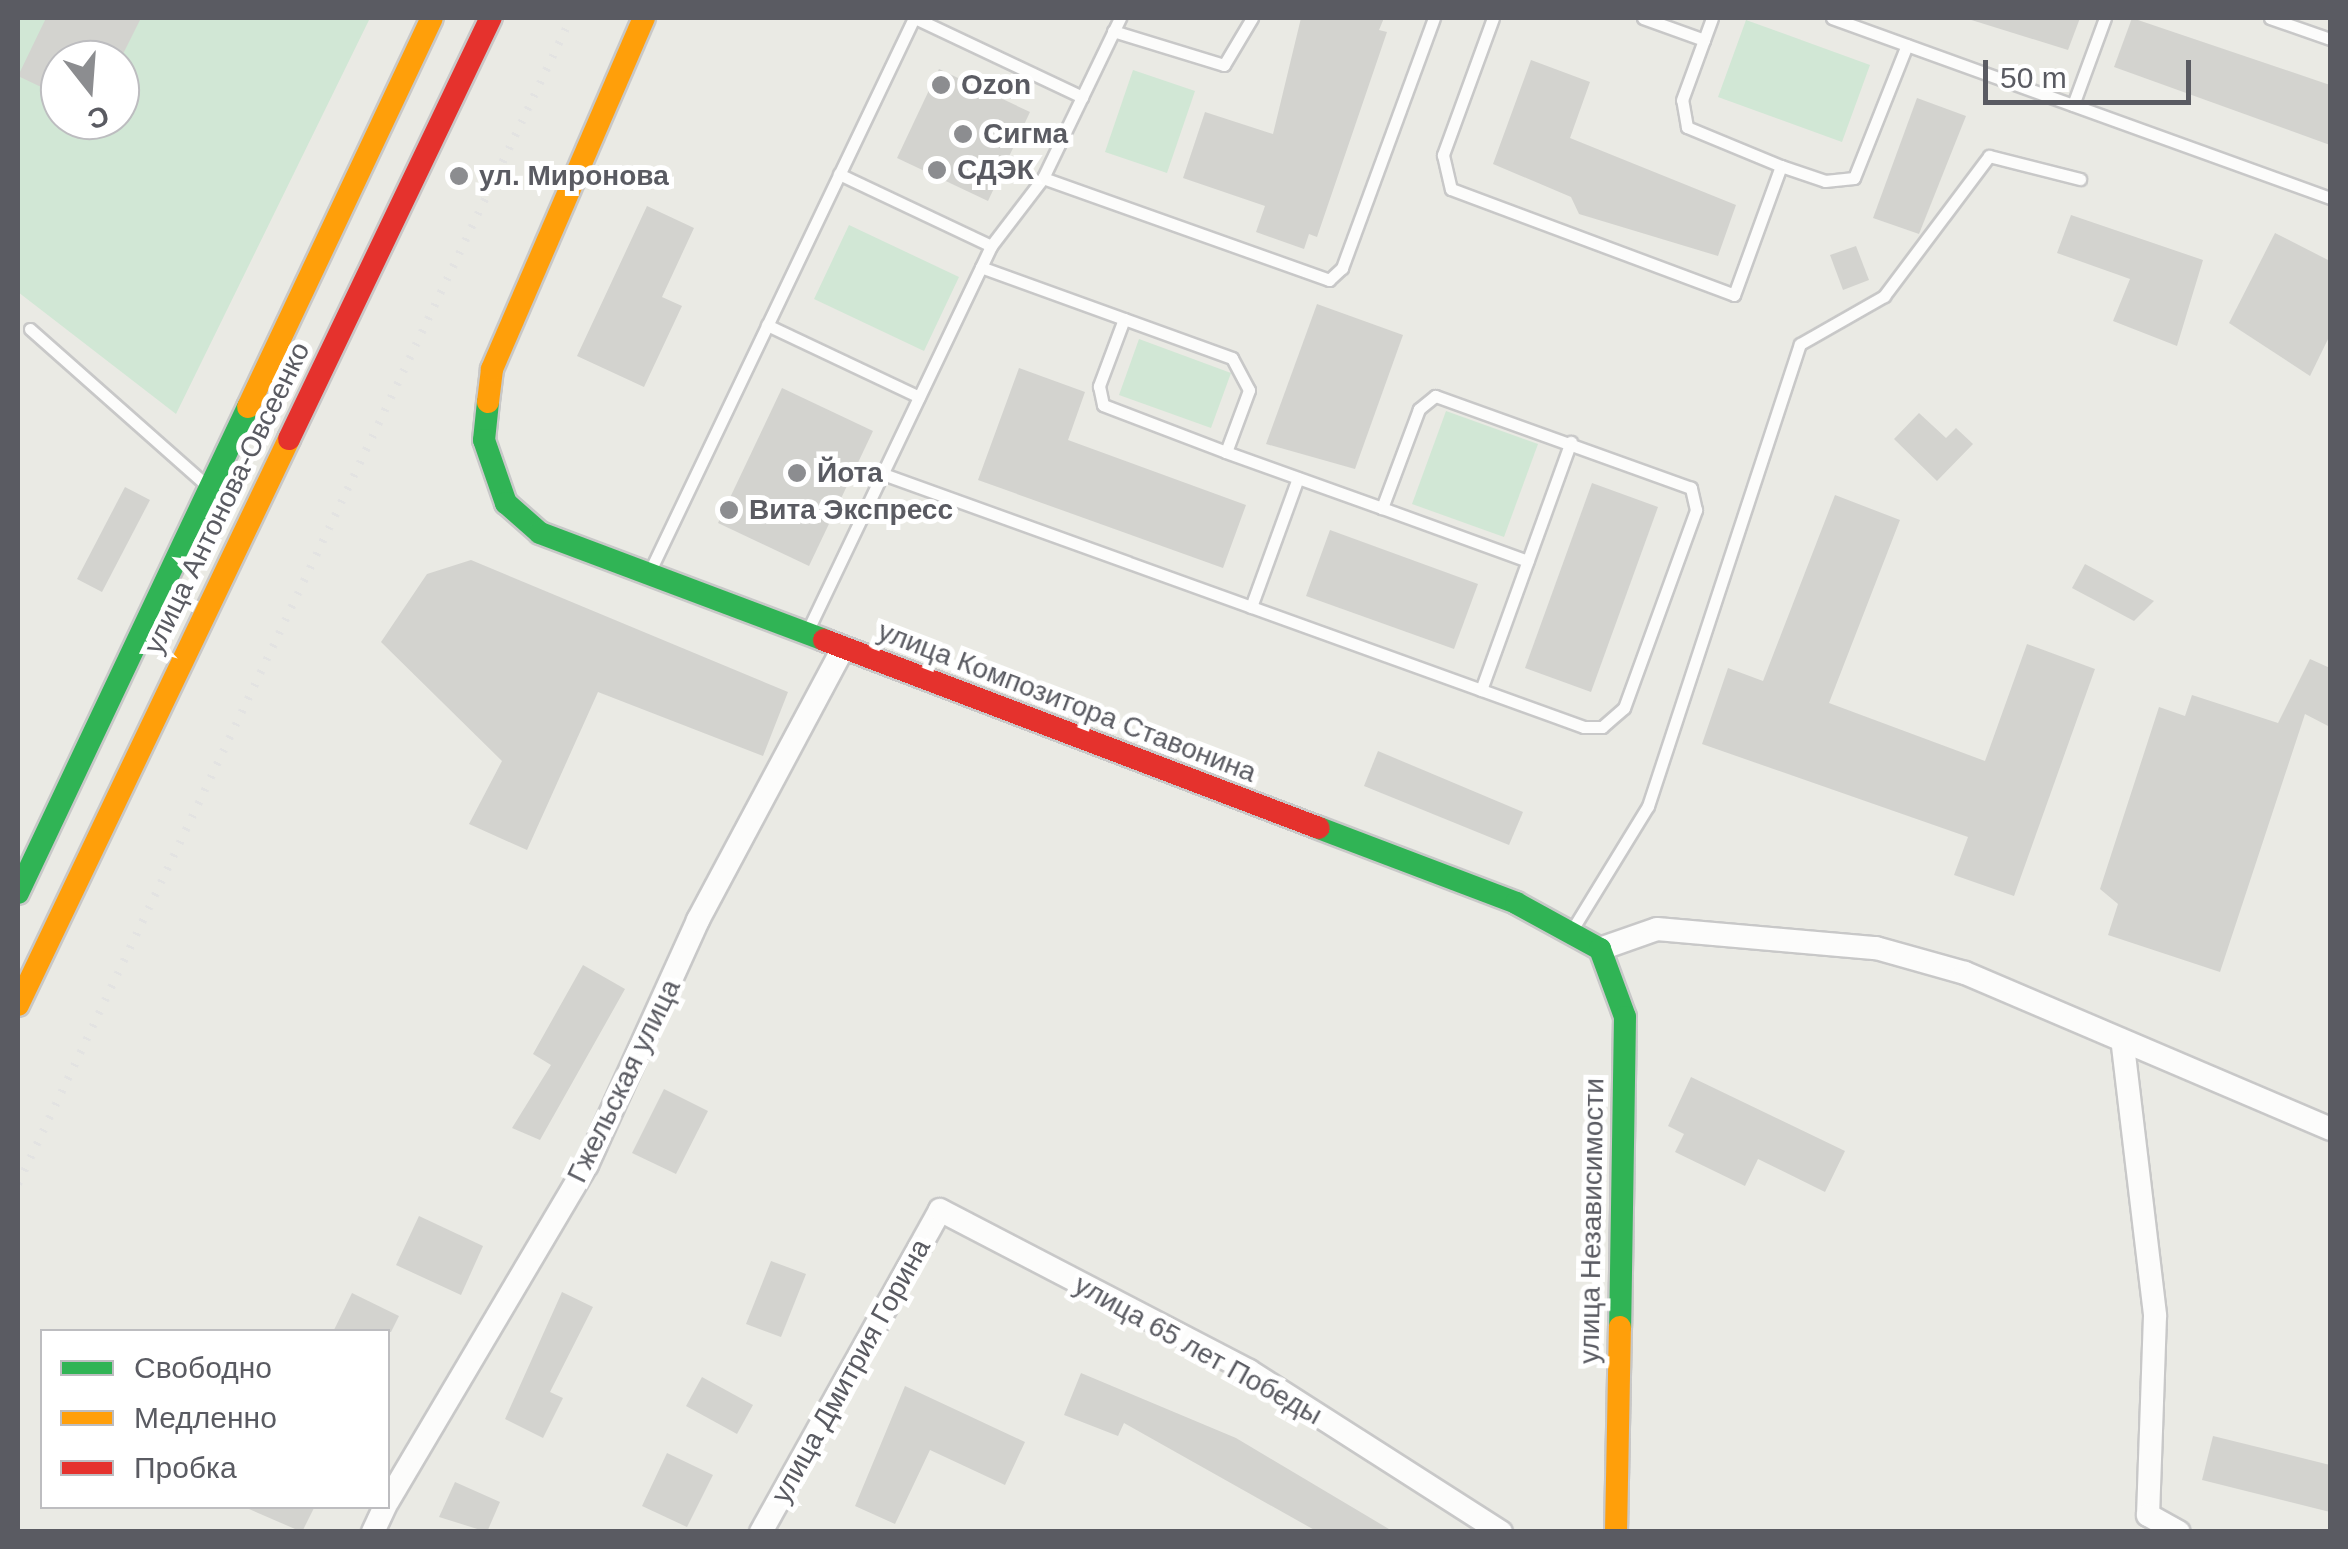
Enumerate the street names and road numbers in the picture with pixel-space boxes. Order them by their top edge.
street label: улица Антонова-Овсеенко [137,337,317,659]
street label: улица Композитора Ставонина [873,614,1261,790]
street label: Гжельская улица [560,974,688,1188]
street label: улица Независимости [1573,1078,1611,1364]
street label: улица Дмитрия Горина [764,1233,938,1509]
street label: улица 65 лет Победы [1068,1268,1328,1432]

